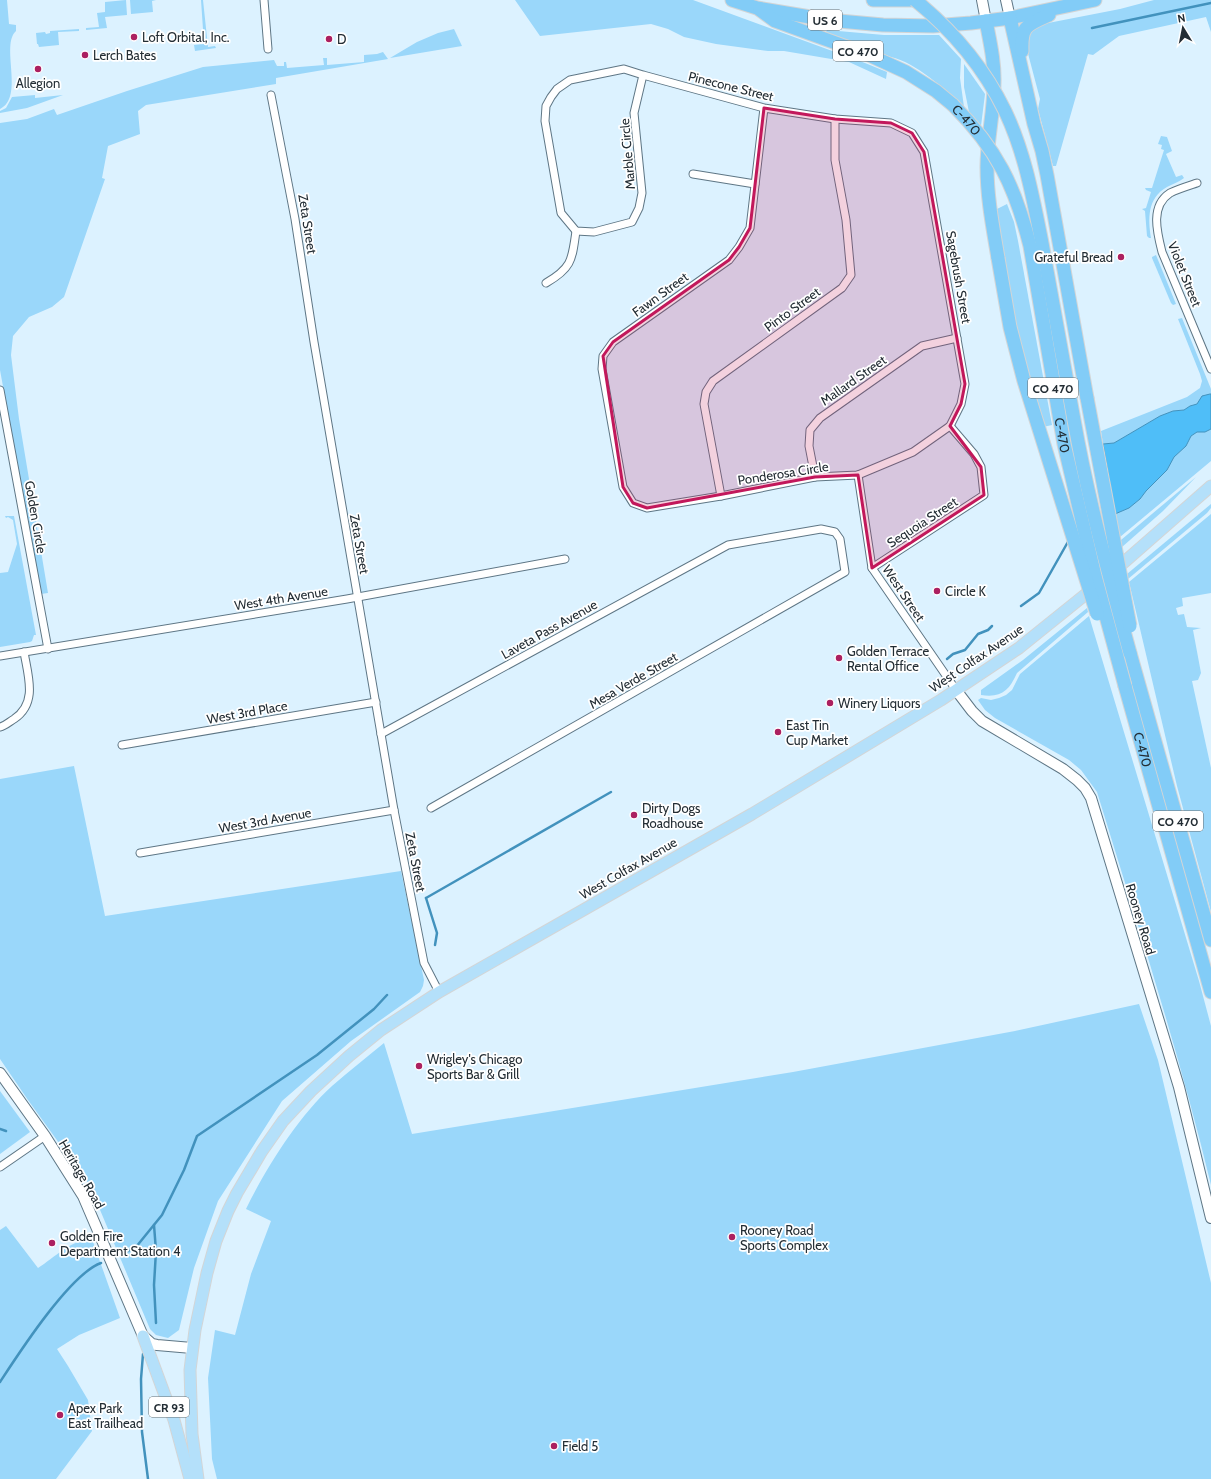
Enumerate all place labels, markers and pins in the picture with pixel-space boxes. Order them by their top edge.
place label: Loft Orbital, Inc. [142,29,230,45]
place label: D [337,31,346,47]
marker: Loft Orbital, Inc. [129,32,139,42]
marker: D [324,34,334,44]
place label: Lerch Bates [93,47,157,63]
marker: Lerch Bates [80,50,90,60]
marker: Allegion [33,64,43,74]
place label: Allegion [16,75,60,91]
place label: Grateful Bread [1034,249,1113,265]
marker: Grateful Bread [1116,252,1126,262]
place label: Circle K [945,583,987,599]
marker: Circle K [932,586,942,596]
place label: Golden Terrace Rental Office [847,643,930,674]
marker: Golden Terrace Rental Office [834,653,844,663]
place label: Winery Liquors [838,695,921,711]
marker: Winery Liquors [825,698,835,708]
place label: East Tin Cup Market [786,717,849,748]
marker: East Tin Cup Market [773,727,783,737]
place label: Dirty Dogs Roadhouse [642,800,704,831]
marker: Dirty Dogs Roadhouse [629,810,639,820]
place label: Wrigley's Chicago Sports Bar & Grill [427,1051,522,1082]
marker: Wrigley's Chicago Sports Bar & Grill [414,1061,424,1071]
place label: Rooney Road Sports Complex [740,1222,829,1253]
place label: Golden Fire Department Station 4 [60,1228,181,1259]
marker: Rooney Road Sports Complex [727,1232,737,1242]
marker: Golden Fire Department Station 4 [47,1238,57,1248]
place label: Apex Park East Trailhead [68,1400,143,1431]
marker: Apex Park East Trailhead [55,1410,65,1420]
place label: Field 5 [562,1438,598,1454]
marker: Field 5 [549,1441,559,1451]

